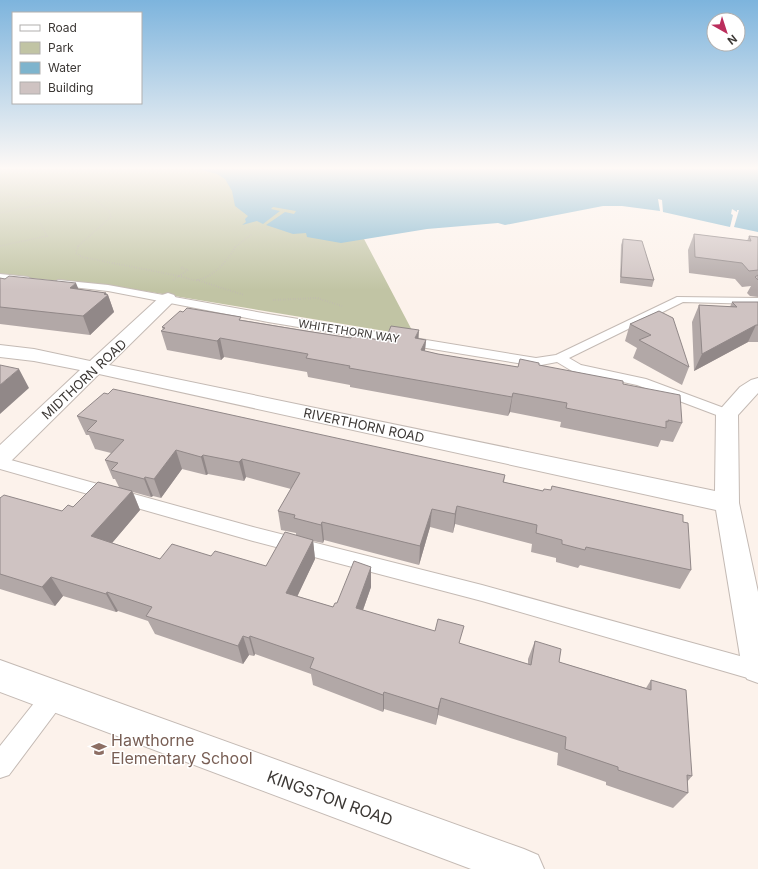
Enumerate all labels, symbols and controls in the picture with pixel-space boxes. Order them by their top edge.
legend [12,12,142,104]
north arrow [706,12,746,52]
text: Road [48,20,77,35]
text: N [725,32,740,48]
text: Park [48,40,74,55]
text: Water [48,60,82,75]
text: Building [48,80,93,95]
street label: WHITETHORN WAY [297,316,401,346]
street label: MIDTHORN ROAD [38,336,130,422]
street label: RIVERTHORN ROAD [302,404,426,446]
place label: Hawthorne Elementary School [111,730,253,768]
school or university icon: Hawthorne Elementary School [90,740,108,758]
street label: KINGSTON ROAD [264,766,396,830]

